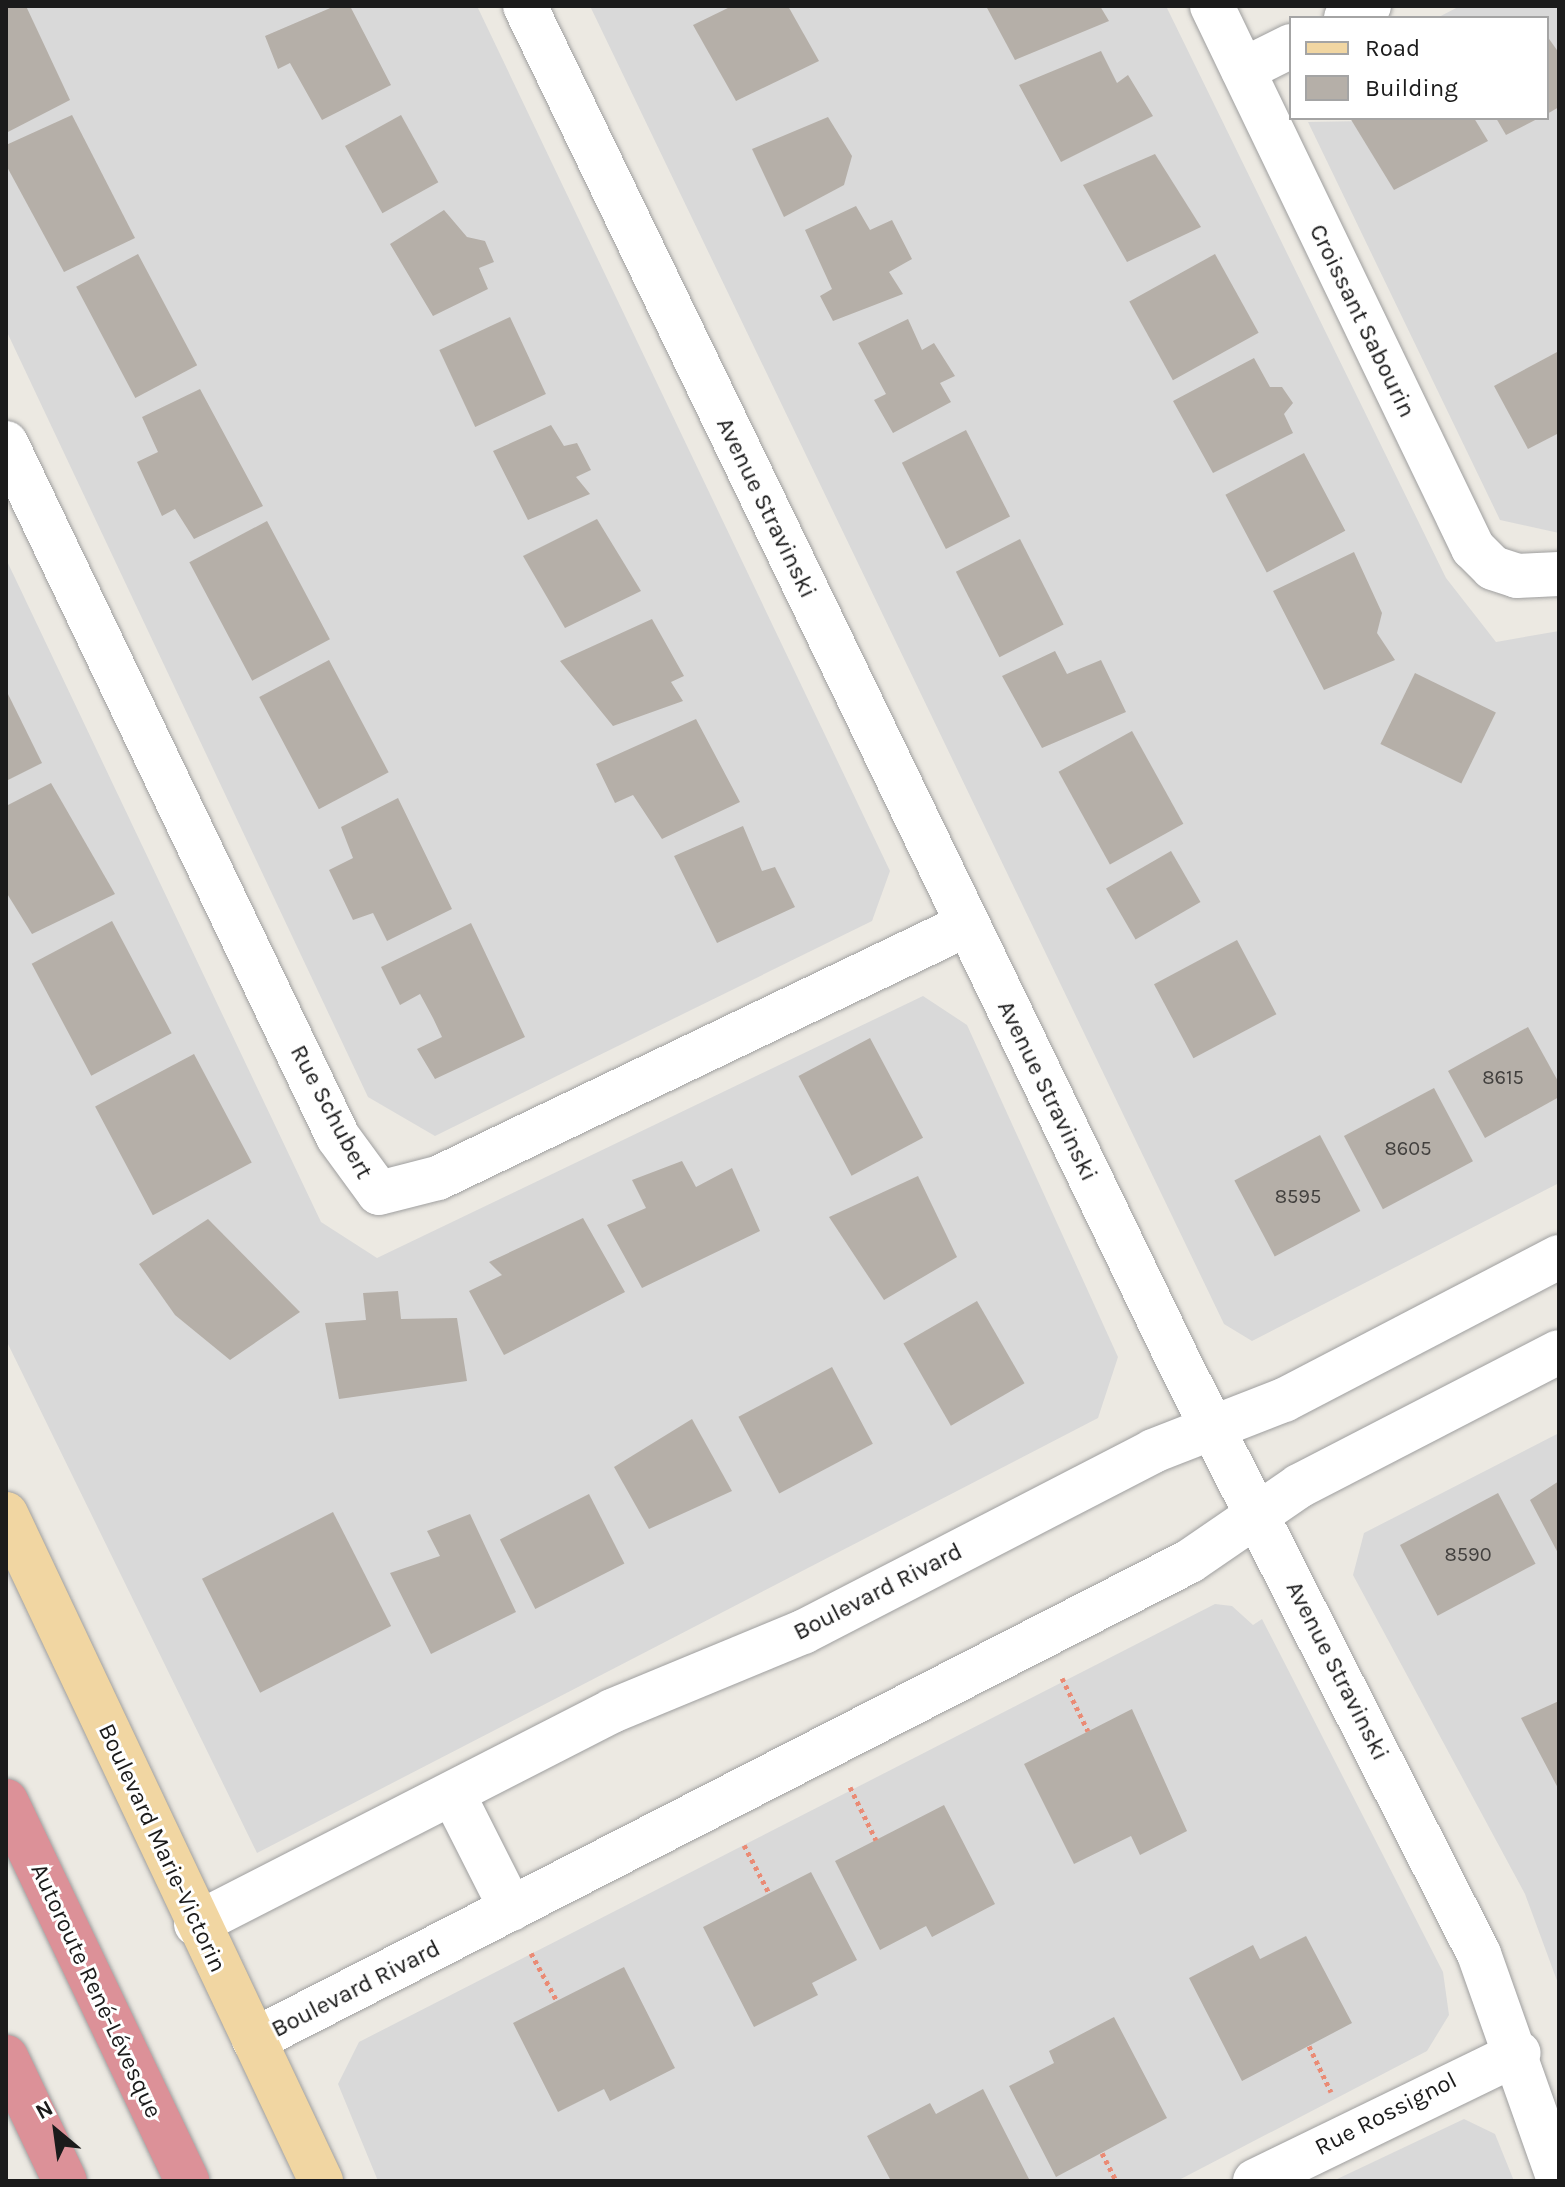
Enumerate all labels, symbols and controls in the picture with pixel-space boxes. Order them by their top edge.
legend [1289,16,1549,120]
text: Road [1365,34,1420,62]
text: Building [1365,74,1458,102]
street label: Croissant Sabourin [1303,220,1421,422]
street label: Avenue Stravinski [710,413,822,603]
street label: Avenue Stravinski [991,996,1103,1186]
street label: Rue Schubert [284,1040,378,1184]
house number: 8615 [1482,1065,1524,1089]
house number: 8605 [1385,1136,1431,1160]
house number: 8595 [1275,1184,1321,1208]
street label: Boulevard Rivard [789,1537,967,1647]
house number: 8590 [1444,1542,1492,1566]
street label: Avenue Stravinski [1279,1577,1395,1765]
street label: Boulevard Marie-Victorin [92,1719,232,1977]
street label: Autoroute René-Lévesque [24,1859,168,2123]
street label: Boulevard Rivard [267,1934,445,2044]
street label: Rue Rossignol [1310,2066,1462,2162]
north arrow [16,2091,96,2171]
text: N [31,2095,58,2125]

